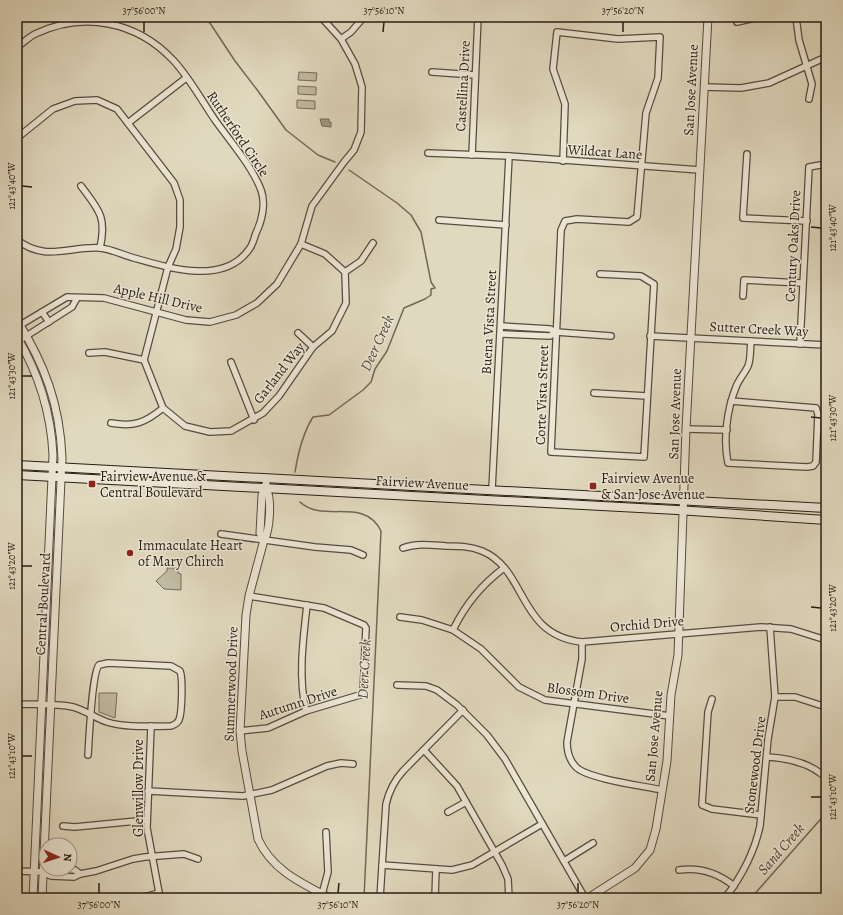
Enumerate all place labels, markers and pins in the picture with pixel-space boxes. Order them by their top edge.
place label: Fairview Avenue & Central Boulevard [100,467,206,502]
place label: Fairview Avenue & San Jose Avenue [601,469,705,504]
marker: Fairview Avenue & Central Boulevard [87,479,97,489]
marker: Fairview Avenue & San Jose Avenue [588,481,598,491]
place label: Immaculate Heart of Mary Chirch [138,536,243,571]
marker: Immaculate Heart of Mary Chirch [125,548,135,558]

